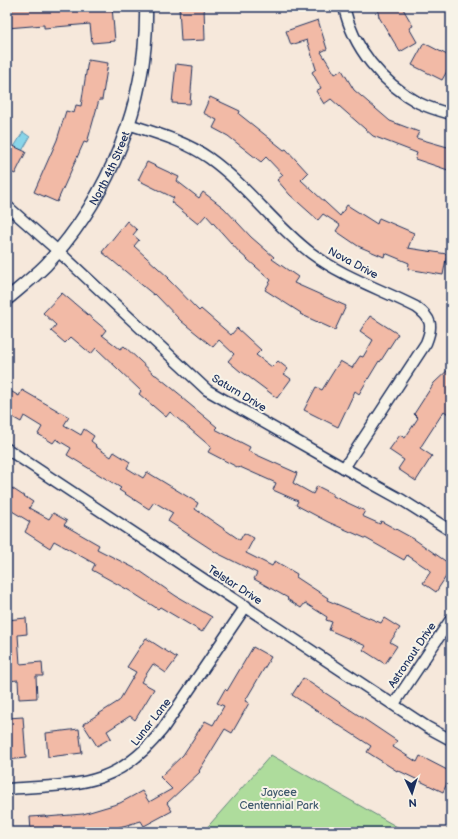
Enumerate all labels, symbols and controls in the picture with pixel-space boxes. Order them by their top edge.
street label: North 4th Street [86,129,132,208]
street label: Nova Drive [326,244,381,282]
street label: Saturn Drive [209,372,269,415]
street label: Telstar Drive [205,563,265,608]
street label: Astronaut Drive [385,620,439,690]
street label: Lunar Lane [128,695,174,748]
north arrow [392,773,432,813]
park label: Jaycee Centennial Park [240,786,319,812]
text: N [408,796,417,809]

